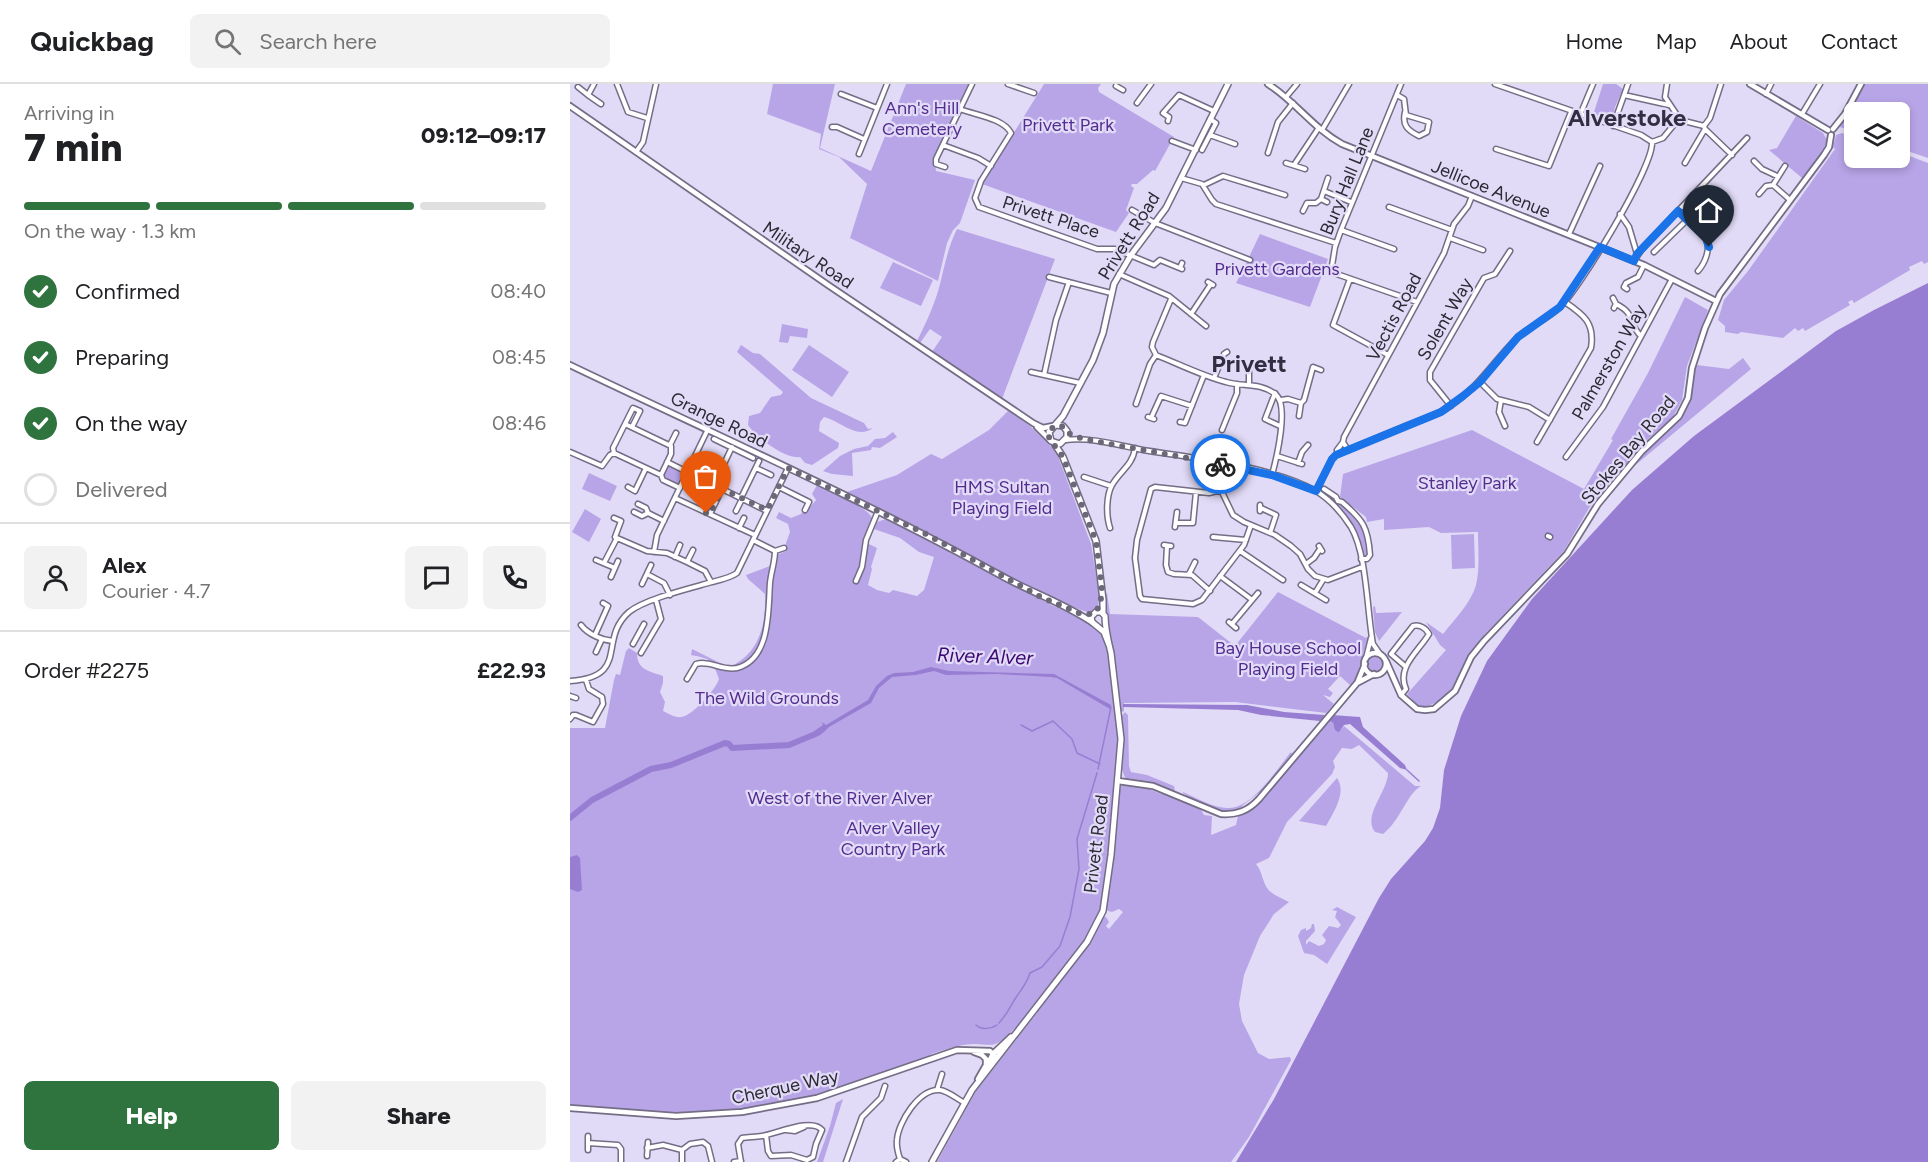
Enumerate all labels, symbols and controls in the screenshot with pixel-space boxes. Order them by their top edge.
search box [190,14,610,68]
text: Quickbag [30,24,154,58]
icon: search [211,25,244,58]
text: Search here [259,28,377,55]
text: Home [1566,29,1623,54]
text: Map [1656,29,1697,54]
text: About [1730,29,1788,54]
text: Contact [1821,29,1898,54]
park label: Ann's Hill Cemetery [882,97,963,140]
text: Arriving in [24,101,114,125]
map controls [1844,102,1910,168]
button: layers [1844,102,1910,168]
district label: Alverstoke [1568,103,1686,132]
park label: Privett Park [1022,114,1114,136]
text: 09:12–09:17 [421,122,546,149]
text: 7 min [24,124,123,171]
street label: Bury Hall Lane [1315,124,1379,238]
street label: Jellicoe Avenue [1428,155,1554,223]
pin [1683,185,1734,247]
street label: Privett Road [1093,188,1165,284]
street label: Privett Place [1000,191,1102,243]
icon: home [1692,194,1725,227]
street label: Military Road [758,217,858,293]
text: On the way · 1.3 km [24,219,196,243]
park label: Privett Gardens [1214,258,1340,280]
street label: Vectis Road [1362,269,1426,365]
street label: Solent Way [1413,273,1478,364]
icon: check [24,275,57,308]
text: Confirmed [75,278,180,305]
text: 08:40 [491,279,546,303]
street label: Palmerston Way [1567,300,1651,424]
icon: check [24,341,57,374]
text: Preparing [75,344,169,371]
text: 08:45 [492,345,546,369]
district label: Privett [1211,349,1287,378]
street label: Grange Road [667,387,771,453]
street label: Stokes Bay Road [1576,391,1680,509]
icon: check [24,407,57,440]
text: On the way [75,410,187,437]
text: 08:46 [492,411,546,435]
courier [1190,434,1250,494]
icon: bike [1204,448,1237,481]
pin [680,451,731,513]
icon: bag [689,460,722,493]
park label: Stanley Park [1418,472,1517,494]
text: Delivered [75,476,168,503]
park label: HMS Sultan Playing Field [952,476,1052,519]
button: person [24,546,87,609]
button: chat [405,546,468,609]
button: phone [483,546,546,609]
text: Alex [102,552,147,579]
text: Courier · 4.7 [102,579,211,603]
park label: Bay House School Playing Field [1215,637,1361,680]
water label: River Alver [937,642,1035,670]
text: Order #2275 [24,657,149,684]
text: £22.93 [477,657,546,684]
park label: The Wild Grounds [695,687,839,709]
park label: West of the River Alver [748,787,932,809]
street label: Privett Road [1079,793,1113,895]
park label: Alver Valley Country Park [841,817,946,860]
street label: Cherque Way [730,1065,841,1109]
button: Help [24,1081,279,1150]
button: Share [291,1081,546,1150]

